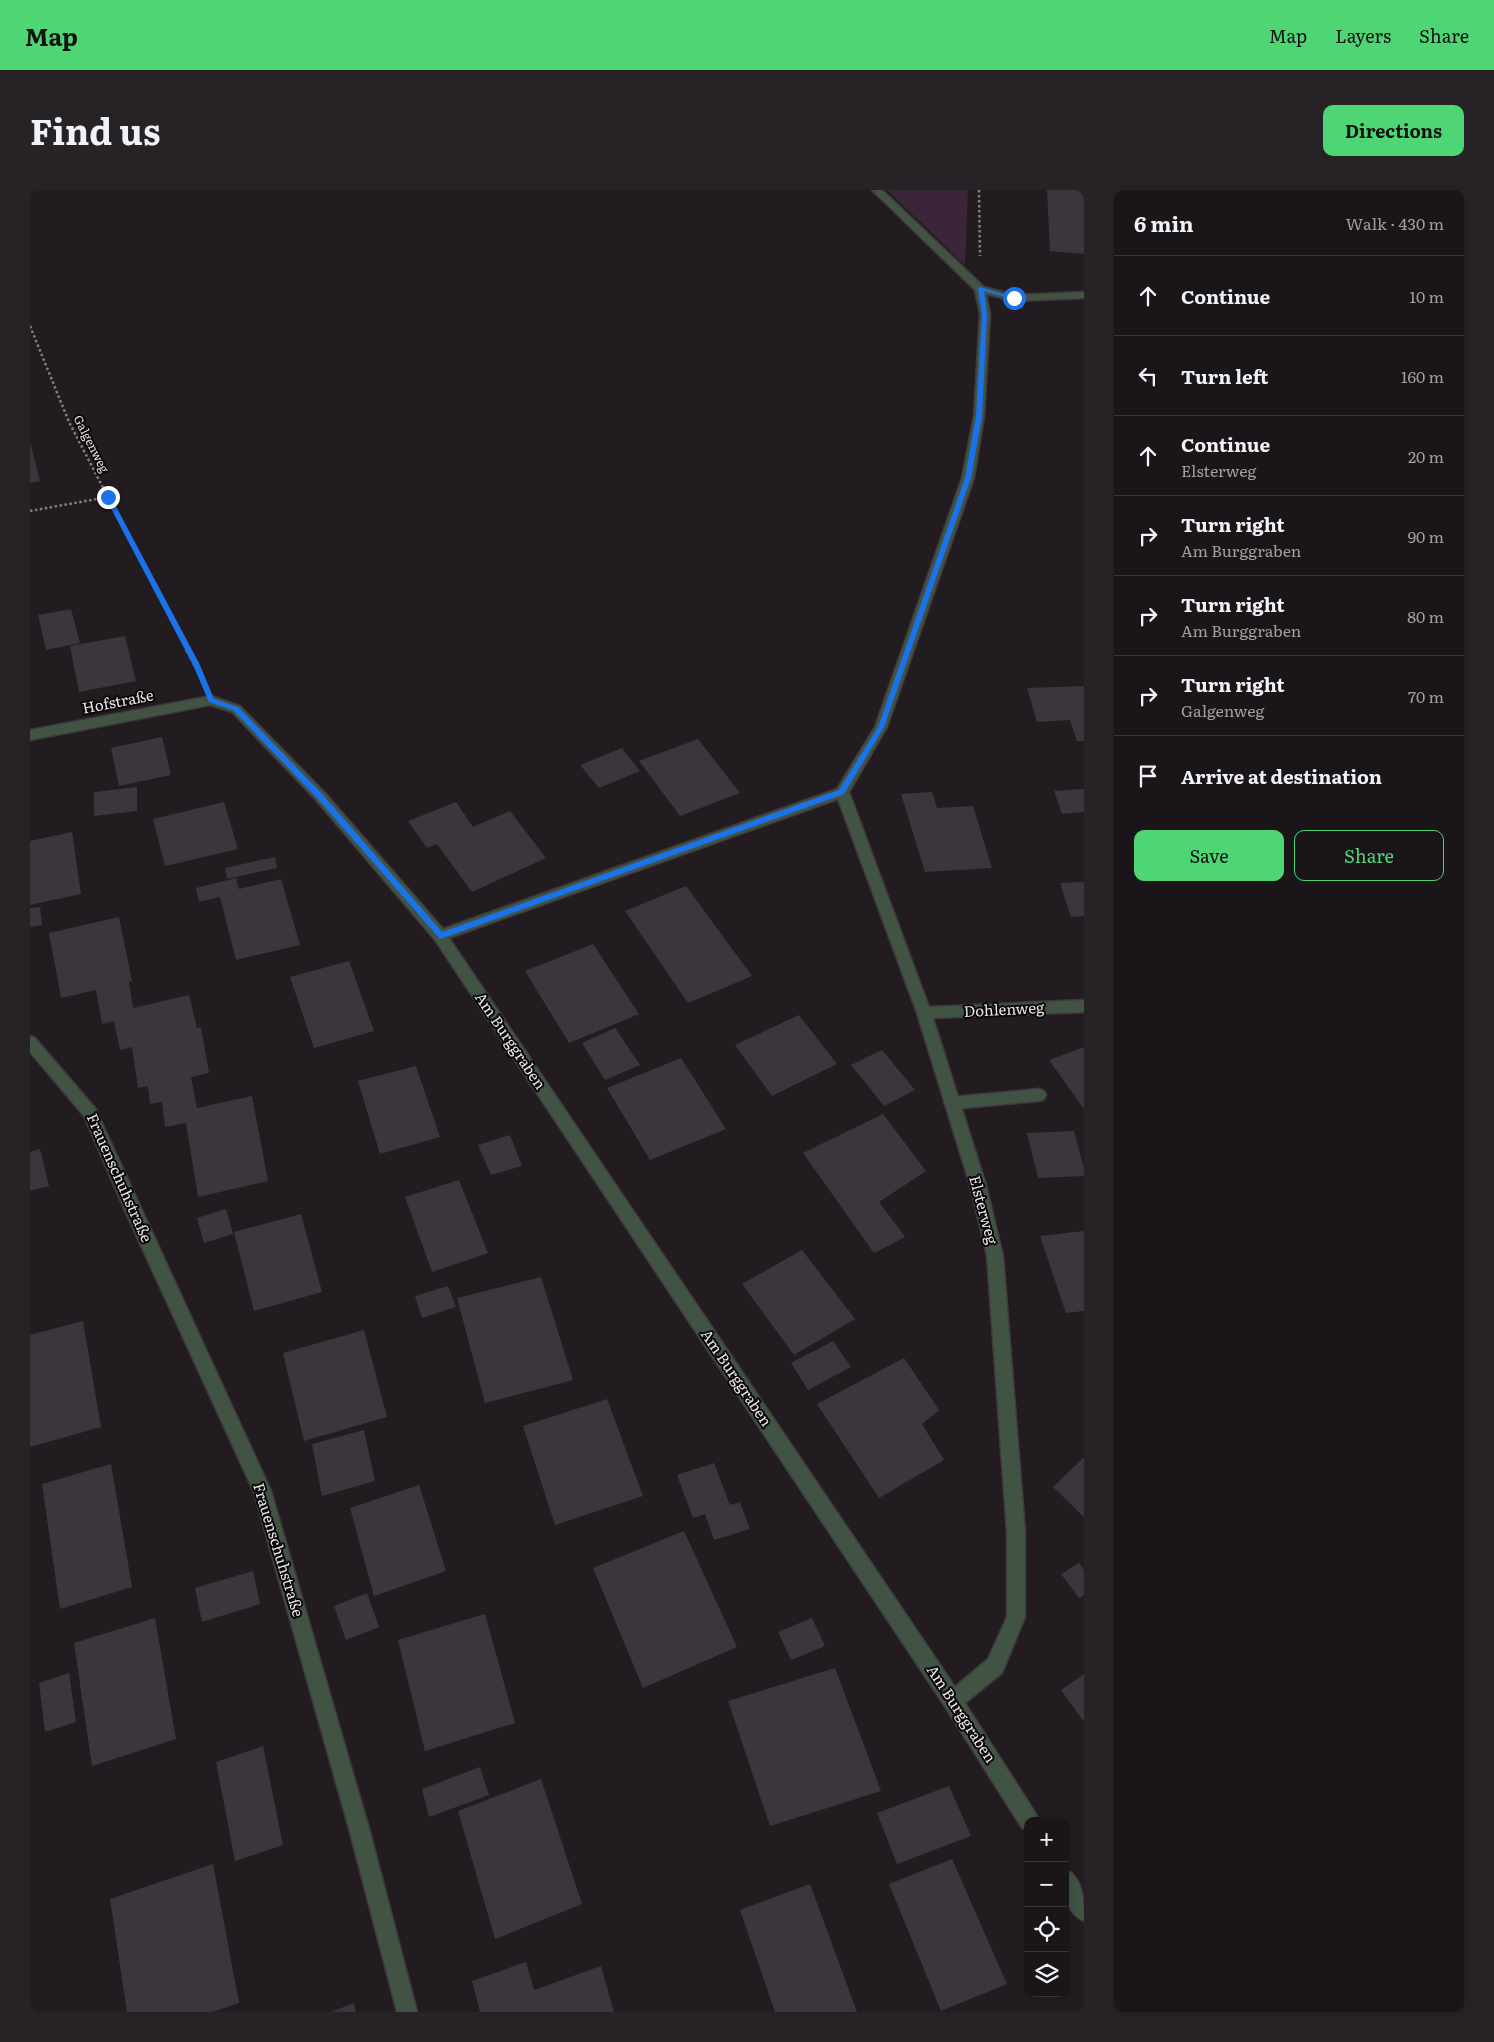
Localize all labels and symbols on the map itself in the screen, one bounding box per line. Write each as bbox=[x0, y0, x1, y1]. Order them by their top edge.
route start bbox=[1003, 287, 1026, 310]
street label: Galgenweg bbox=[70, 412, 114, 476]
route end bbox=[97, 486, 120, 509]
street label: Hofstraße bbox=[80, 682, 156, 719]
street label: Am Burggraben bbox=[470, 987, 552, 1093]
street label: Dohlenweg bbox=[963, 995, 1045, 1022]
street label: Frauenschuhstraße bbox=[82, 1109, 159, 1246]
street label: Elsterweg bbox=[964, 1172, 1005, 1247]
street label: Am Burggraben bbox=[696, 1324, 778, 1430]
street label: Frauenschuhstraße bbox=[248, 1480, 311, 1620]
street label: Am Burggraben bbox=[922, 1660, 1003, 1767]

